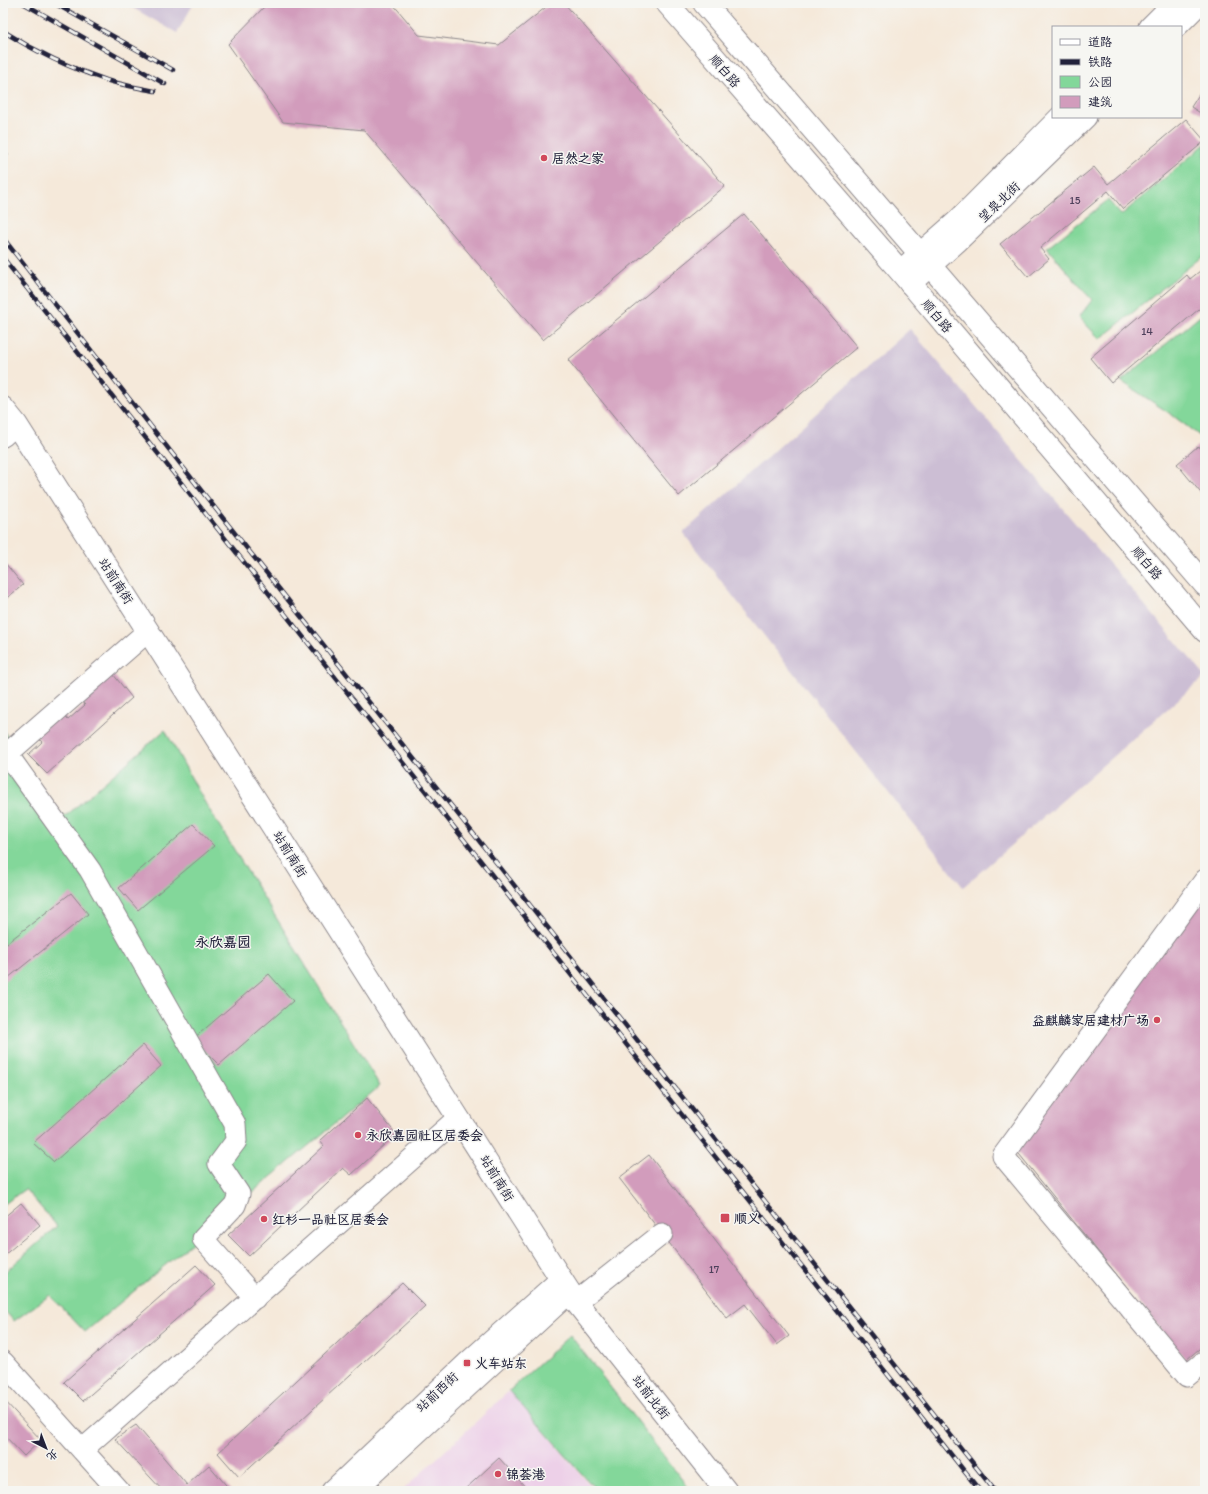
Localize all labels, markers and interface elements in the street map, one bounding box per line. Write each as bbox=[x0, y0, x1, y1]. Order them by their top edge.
legend bbox=[1052, 26, 1182, 118]
text: 道路 bbox=[1088, 35, 1112, 49]
street label: 顺白路 bbox=[707, 51, 743, 91]
text: 铁路 bbox=[1088, 55, 1112, 69]
text: 公园 bbox=[1088, 75, 1112, 89]
text: 建筑 bbox=[1088, 95, 1112, 109]
place label: 居然之家 bbox=[552, 151, 604, 166]
marker: 居然之家 bbox=[539, 153, 549, 163]
street label: 望泉北街 bbox=[975, 179, 1023, 225]
house number: 15 bbox=[1070, 194, 1081, 207]
street label: 顺白路 bbox=[919, 296, 955, 336]
house number: 14 bbox=[1141, 325, 1153, 338]
street label: 顺白路 bbox=[1129, 543, 1165, 583]
street label: 站前南街 bbox=[96, 555, 136, 607]
street label: 站前南街 bbox=[270, 828, 310, 880]
district label: 永欣嘉园 bbox=[195, 934, 251, 951]
place label: 益麒麟家居建材广场 bbox=[1032, 1013, 1149, 1028]
marker: 益麒麟家居建材广场 bbox=[1152, 1015, 1162, 1025]
place label: 永欣嘉园社区居委会 bbox=[366, 1128, 483, 1143]
marker: 永欣嘉园社区居委会 bbox=[353, 1130, 363, 1140]
street label: 站前南街 bbox=[477, 1152, 517, 1204]
place label: 顺义 bbox=[734, 1211, 760, 1226]
place label: 红杉一品社区居委会 bbox=[272, 1212, 389, 1227]
marker: 顺义 bbox=[719, 1212, 731, 1224]
marker: 红杉一品社区居委会 bbox=[259, 1214, 269, 1224]
house number: 17 bbox=[709, 1263, 720, 1276]
place label: 火车站东 bbox=[475, 1356, 527, 1371]
marker: 火车站东 bbox=[462, 1358, 472, 1368]
street label: 站前西街 bbox=[413, 1369, 461, 1415]
street label: 站前北街 bbox=[629, 1372, 673, 1422]
north arrow bbox=[26, 1428, 66, 1468]
text: 北 bbox=[44, 1447, 61, 1464]
place label: 锦荟港 bbox=[506, 1467, 545, 1482]
marker: 锦荟港 bbox=[493, 1469, 503, 1479]

